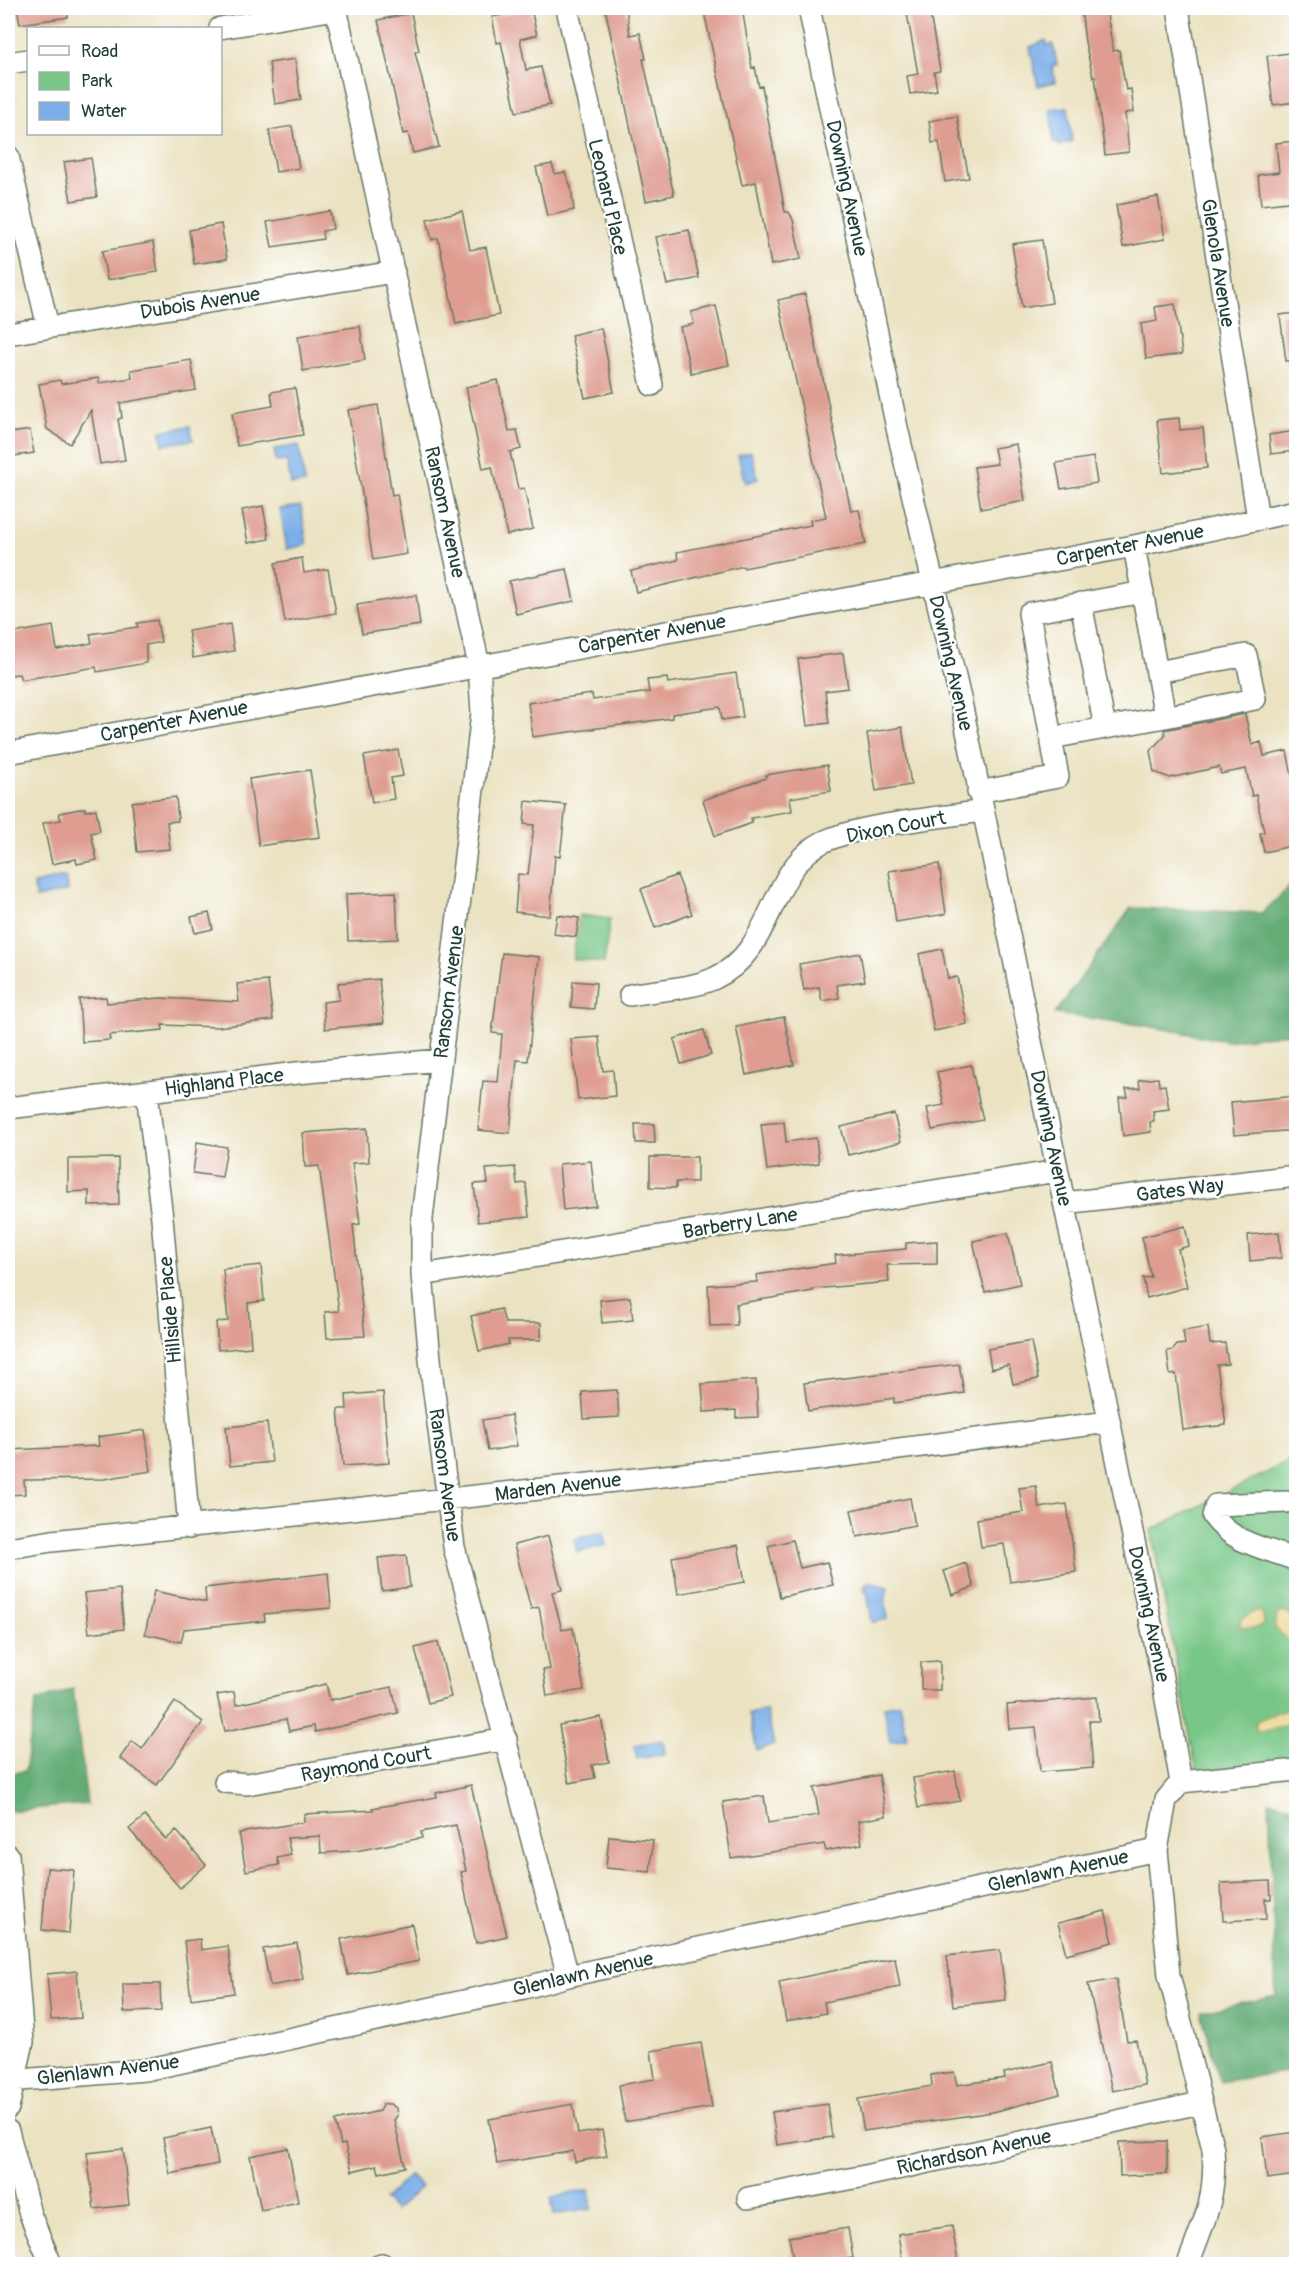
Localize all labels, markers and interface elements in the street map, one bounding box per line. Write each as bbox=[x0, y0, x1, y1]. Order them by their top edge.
legend bbox=[27, 27, 222, 135]
text: Road bbox=[81, 40, 118, 63]
text: Park bbox=[81, 70, 113, 93]
text: Water bbox=[81, 100, 127, 123]
street label: Downing Avenue bbox=[820, 118, 874, 258]
street label: Leonard Place bbox=[583, 137, 634, 258]
street label: Glenola Avenue bbox=[1196, 197, 1241, 329]
street label: Dubois Avenue bbox=[138, 281, 262, 325]
street label: Ransom Avenue bbox=[419, 444, 471, 580]
street label: Carpenter Avenue bbox=[1054, 518, 1206, 572]
street label: Downing Avenue bbox=[923, 593, 979, 733]
street label: Carpenter Avenue bbox=[576, 609, 728, 659]
street label: Carpenter Avenue bbox=[98, 694, 250, 748]
street label: Dixon Court bbox=[844, 805, 949, 849]
street label: Ransom Avenue bbox=[428, 924, 470, 1060]
street label: Highland Place bbox=[163, 1062, 285, 1102]
street label: Downing Avenue bbox=[1024, 1068, 1078, 1208]
street label: Gates Way bbox=[1135, 1172, 1226, 1208]
street label: Barberry Lane bbox=[681, 1202, 799, 1244]
street label: Hillside Place bbox=[153, 1255, 187, 1365]
street label: Ransom Avenue bbox=[423, 1407, 467, 1543]
street label: Marden Avenue bbox=[493, 1467, 623, 1507]
street label: Downing Avenue bbox=[1122, 1544, 1176, 1684]
street label: Raymond Court bbox=[299, 1740, 434, 1788]
street label: Glenlawn Avenue bbox=[985, 1844, 1131, 1898]
street label: Glenlawn Avenue bbox=[510, 1946, 656, 2002]
street label: Glenlawn Avenue bbox=[35, 2049, 181, 2091]
street label: Richardson Avenue bbox=[895, 2123, 1054, 2181]

